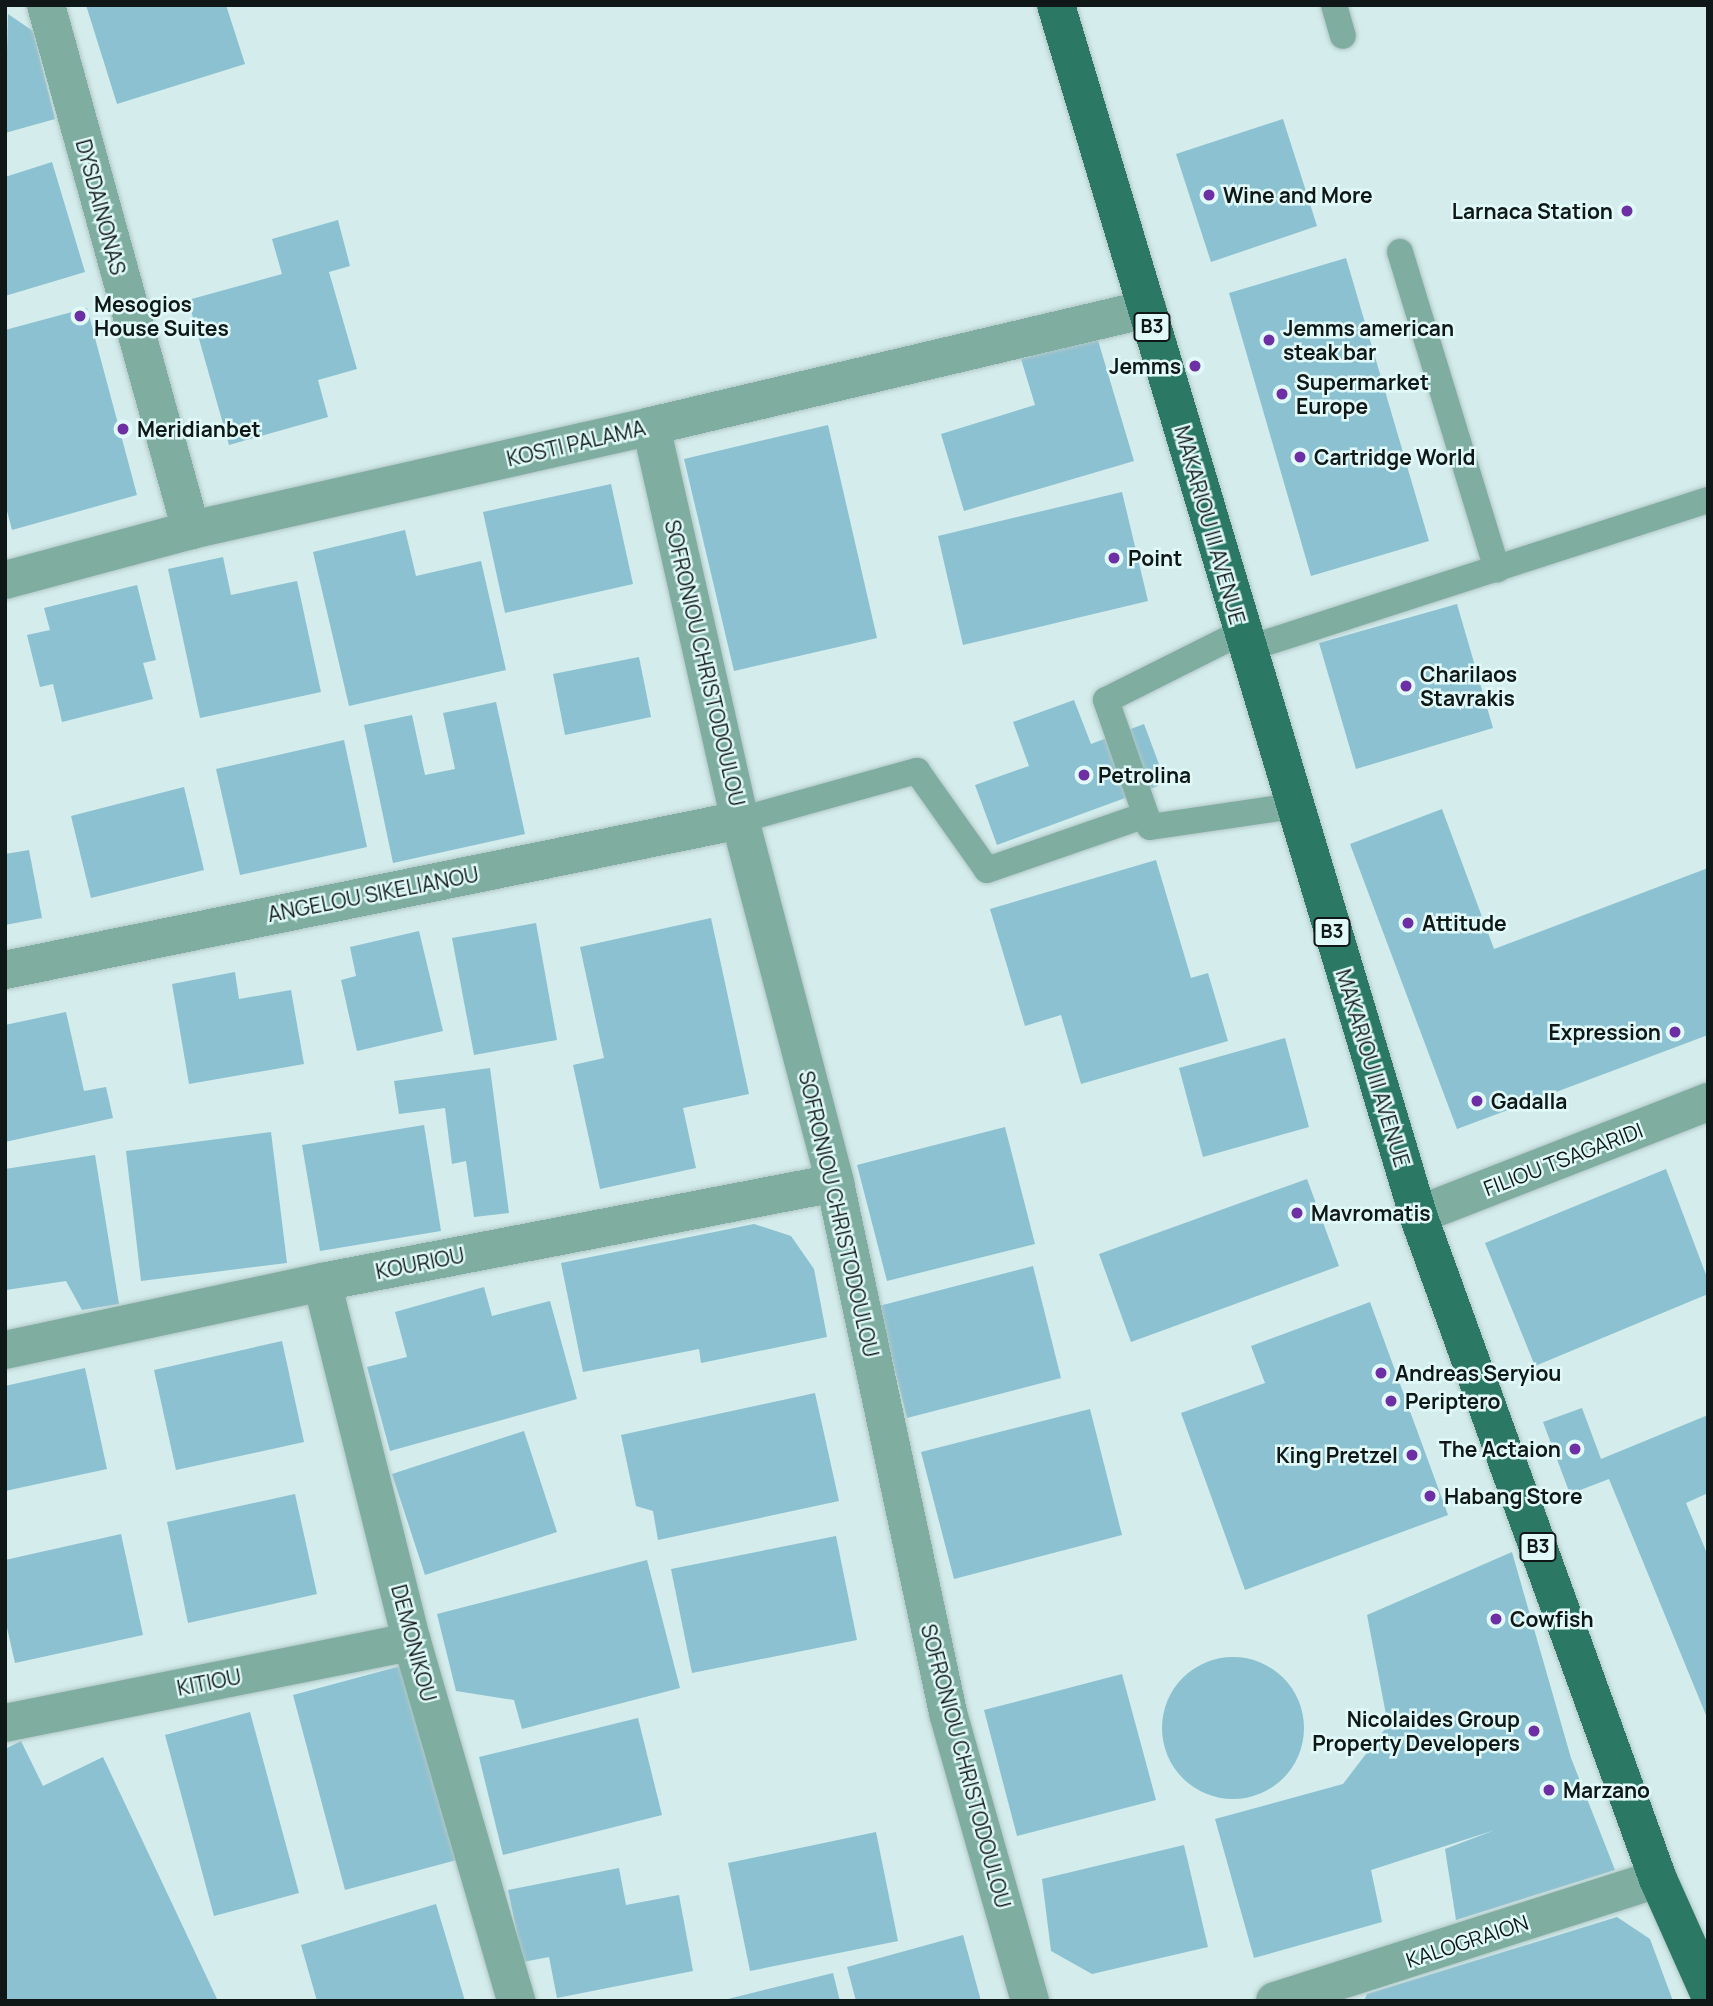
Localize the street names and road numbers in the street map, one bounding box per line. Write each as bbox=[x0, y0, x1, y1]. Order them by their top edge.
street label: DYSDAINONAS bbox=[71, 137, 131, 277]
road number: B3 bbox=[1133, 312, 1171, 342]
street label: KOSTI PALAMA bbox=[504, 415, 648, 471]
street label: MAKARIOU III AVENUE bbox=[1170, 423, 1250, 627]
street label: SOFRONIOU CHRISTODOULOU bbox=[660, 517, 750, 809]
street label: ANGELOU SIKELIANOU bbox=[265, 861, 481, 927]
road number: B3 bbox=[1313, 916, 1351, 948]
street label: MAKARIOU III AVENUE bbox=[1331, 966, 1415, 1170]
street label: SOFRONIOU CHRISTODOULOU bbox=[794, 1068, 884, 1360]
street label: FILIOU TSAGARIDI bbox=[1480, 1117, 1646, 1201]
street label: KOURIOU bbox=[374, 1242, 466, 1284]
road number: B3 bbox=[1519, 1532, 1557, 1562]
street label: DEMONIKOU bbox=[386, 1582, 442, 1704]
street label: SOFRONIOU CHRISTODOULOU bbox=[916, 1621, 1016, 1911]
street label: KITIOU bbox=[175, 1663, 243, 1701]
street label: KALOGRAION bbox=[1403, 1909, 1531, 1973]

